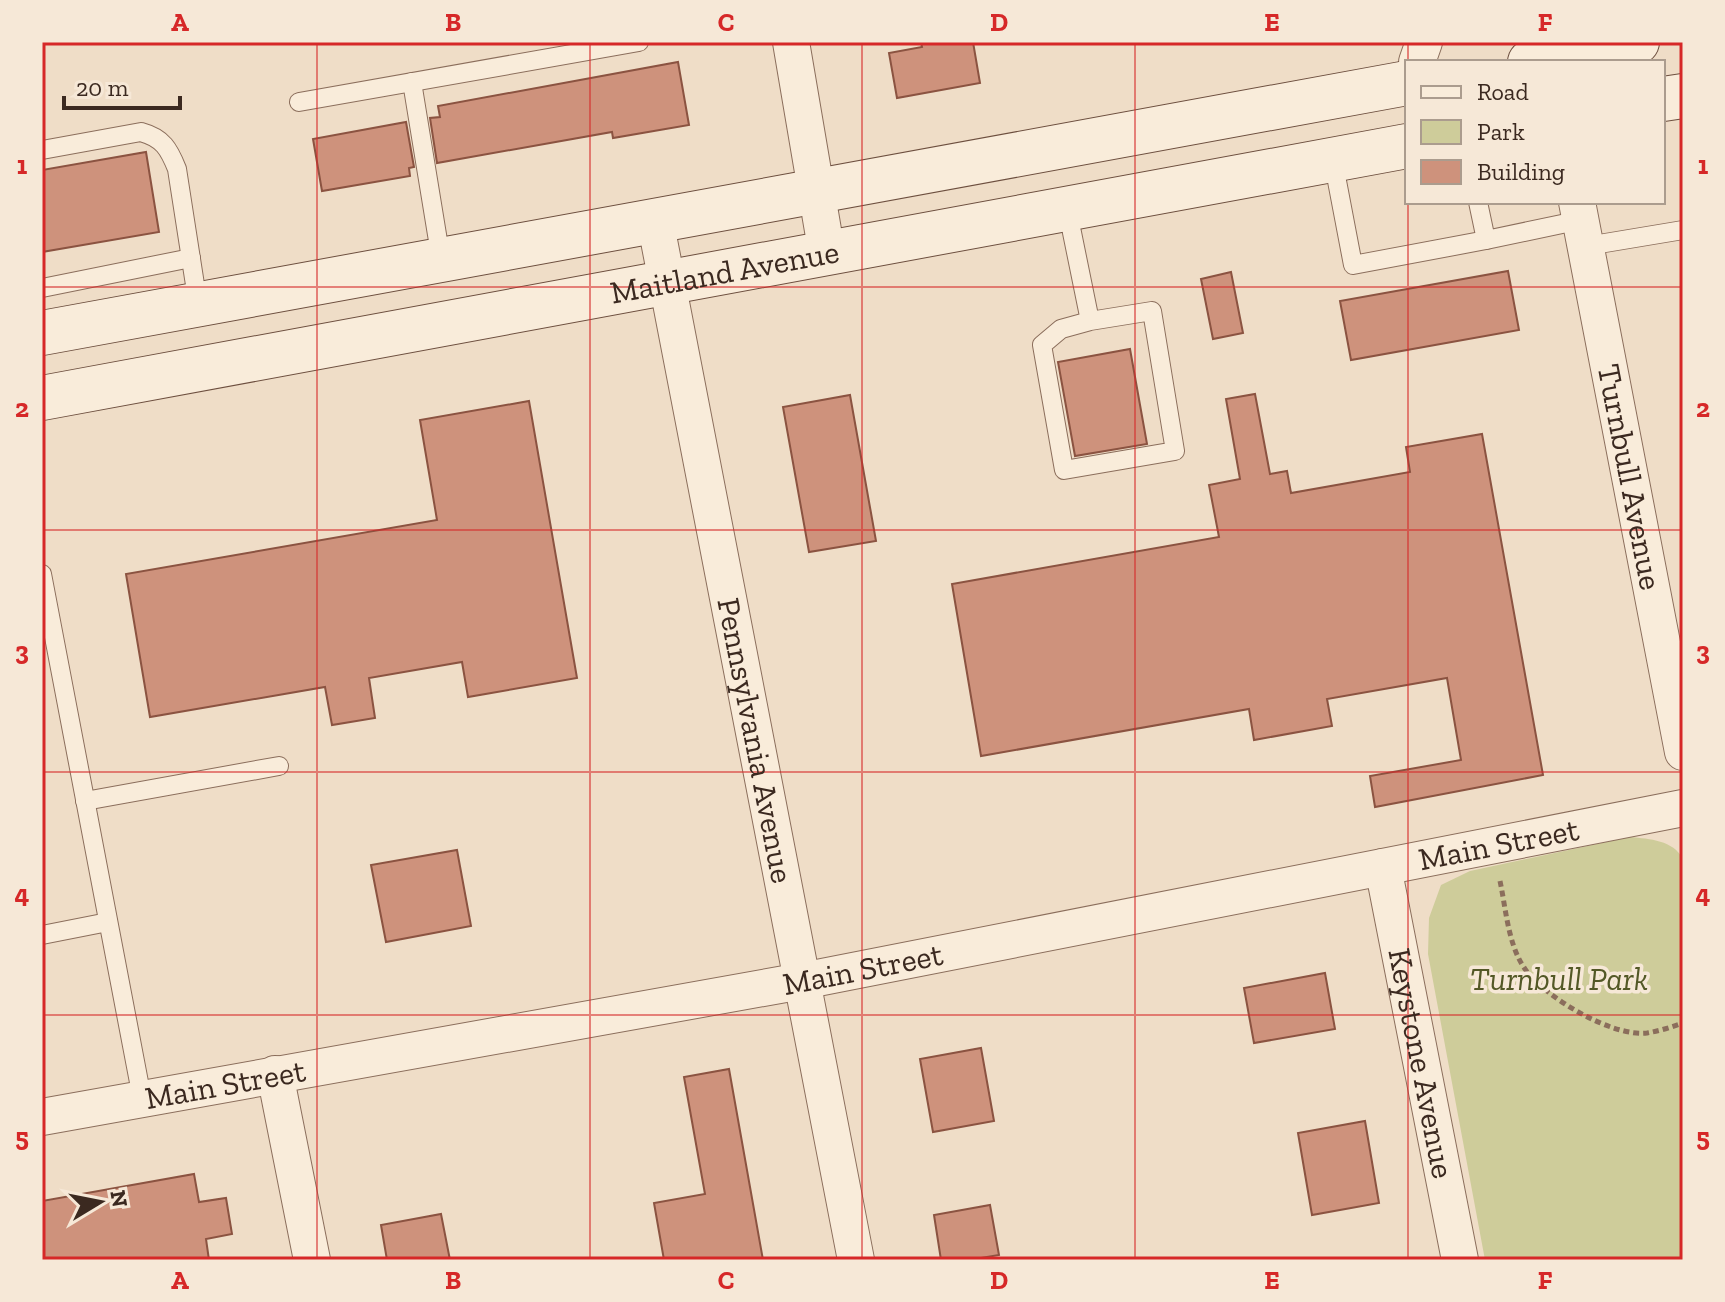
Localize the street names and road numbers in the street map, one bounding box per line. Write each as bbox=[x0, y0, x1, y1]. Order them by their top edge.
street label: Maitland Avenue bbox=[607, 232, 842, 312]
street label: Turnbull Avenue bbox=[1590, 361, 1670, 593]
street label: Pennsylvania Avenue bbox=[709, 595, 802, 886]
street label: Main Street bbox=[1415, 810, 1582, 878]
street label: Main Street bbox=[780, 935, 946, 1003]
street label: Keystone Avenue bbox=[1380, 945, 1463, 1182]
street label: Main Street bbox=[142, 1051, 308, 1117]

